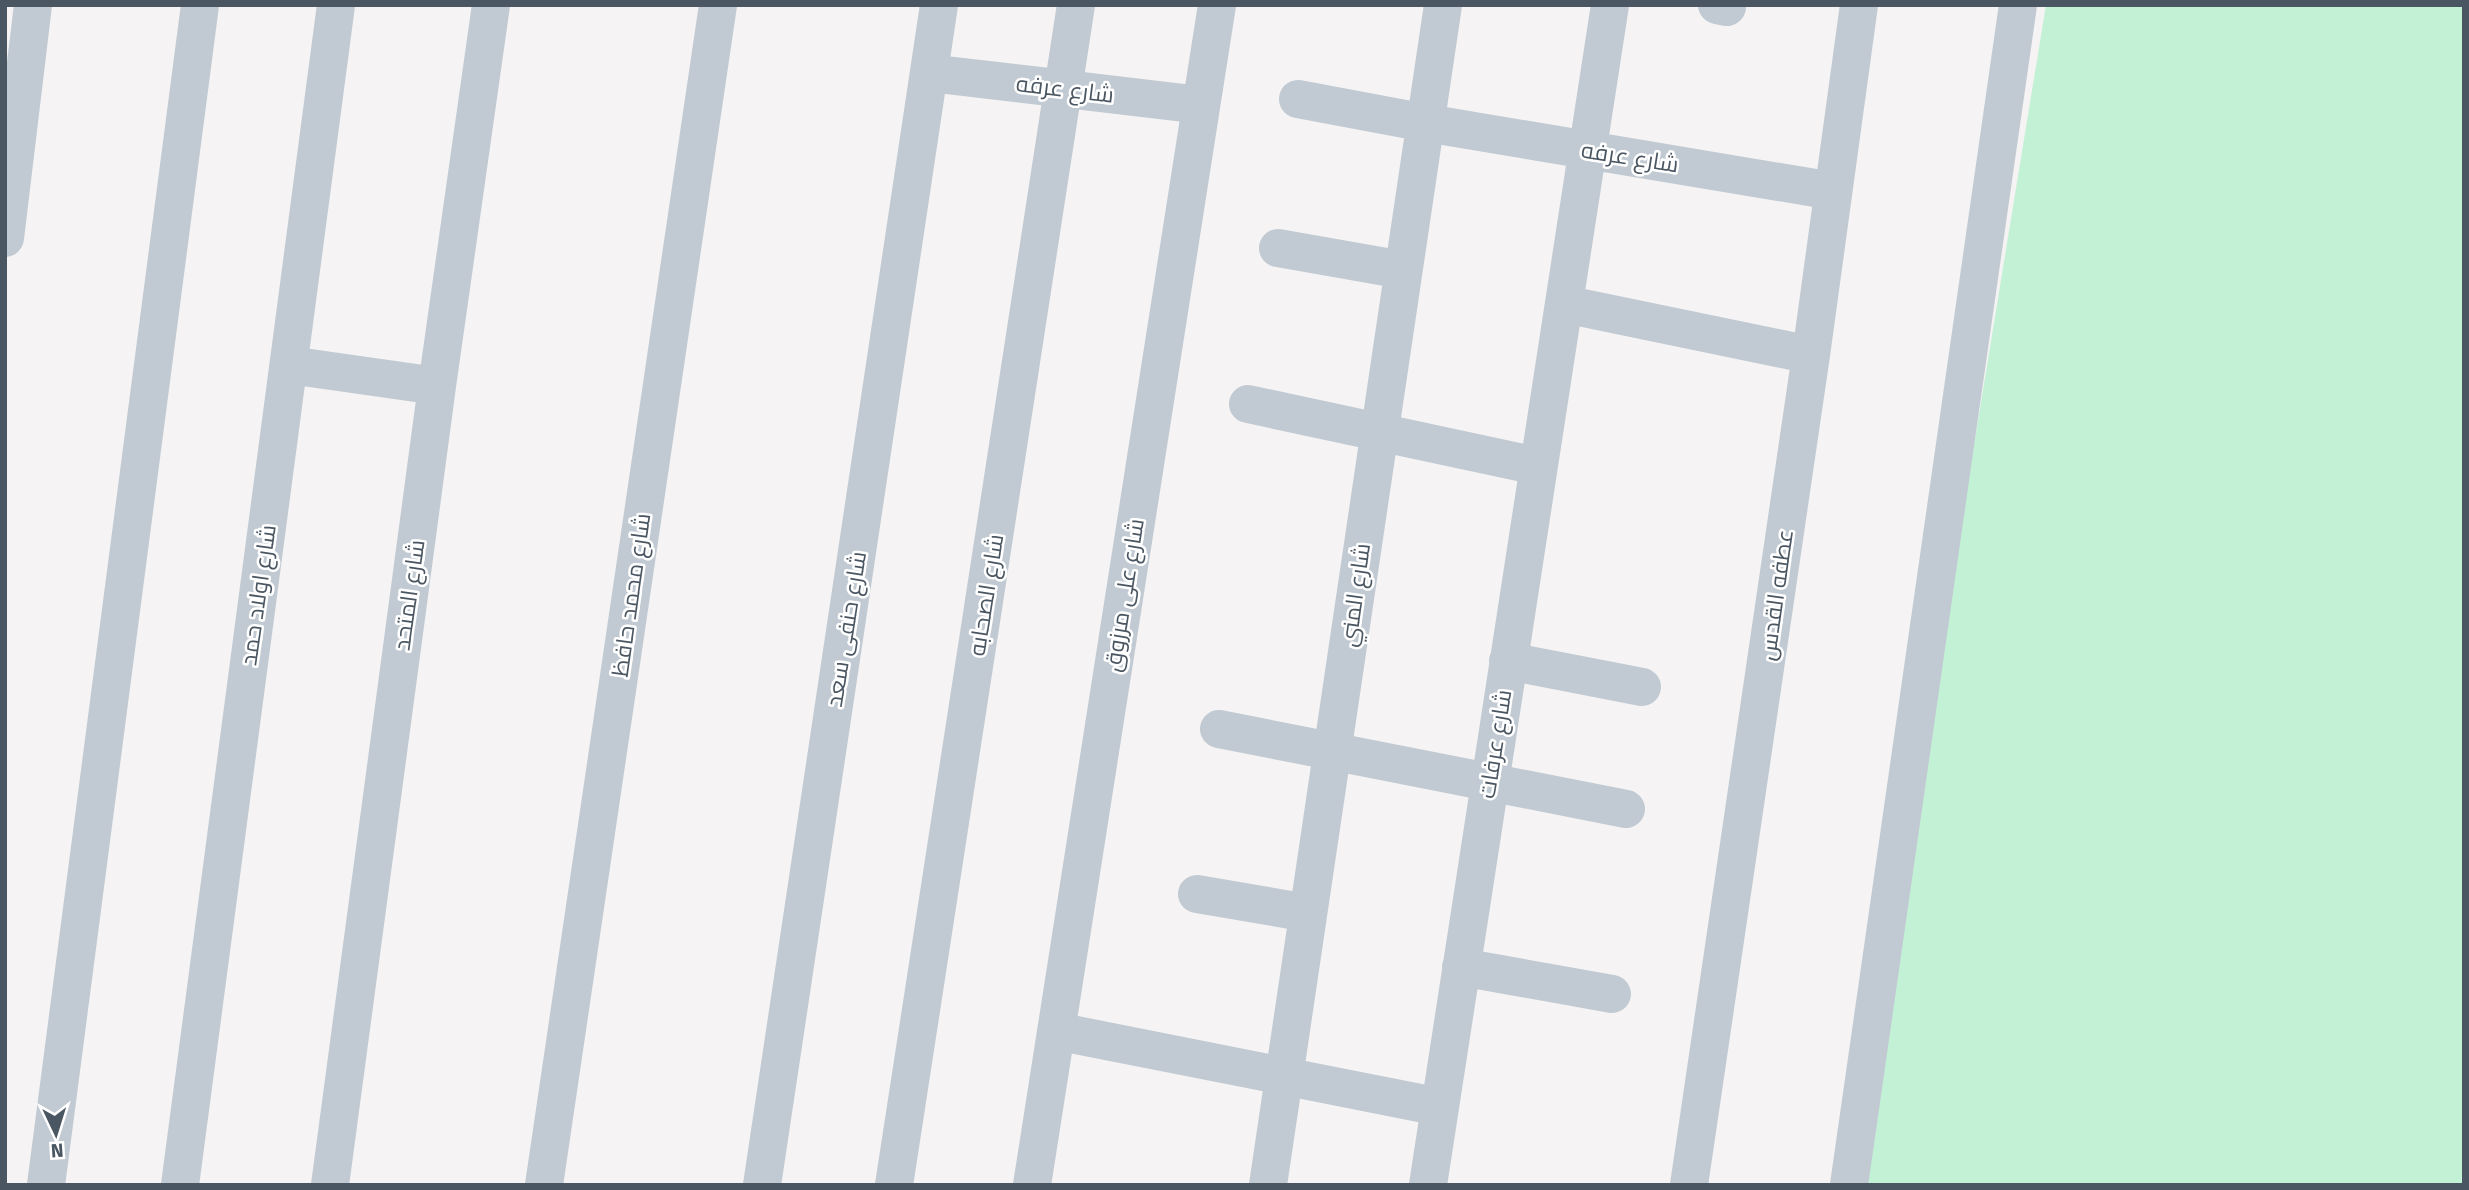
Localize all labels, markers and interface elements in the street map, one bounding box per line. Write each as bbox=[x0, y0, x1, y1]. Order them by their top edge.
street label: شارع عرفه bbox=[1014, 69, 1116, 111]
street label: شارع عرفه bbox=[1579, 135, 1681, 181]
street label: شارع محمد حافظ bbox=[606, 511, 658, 679]
street label: شارع على مرزوق bbox=[1098, 516, 1152, 674]
street label: شارع اولاد حمد bbox=[234, 523, 284, 668]
street label: عطفه القدس bbox=[1753, 528, 1799, 662]
street label: شارع الصحابه bbox=[963, 532, 1011, 658]
street label: شارع المتحد bbox=[387, 538, 433, 652]
street label: شارع المني bbox=[1334, 541, 1380, 649]
street label: شارع حنفى سعد bbox=[820, 549, 874, 709]
street label: شارع عرفات bbox=[1473, 687, 1519, 801]
north arrow bbox=[21, 1099, 91, 1169]
text: N bbox=[50, 1139, 64, 1162]

